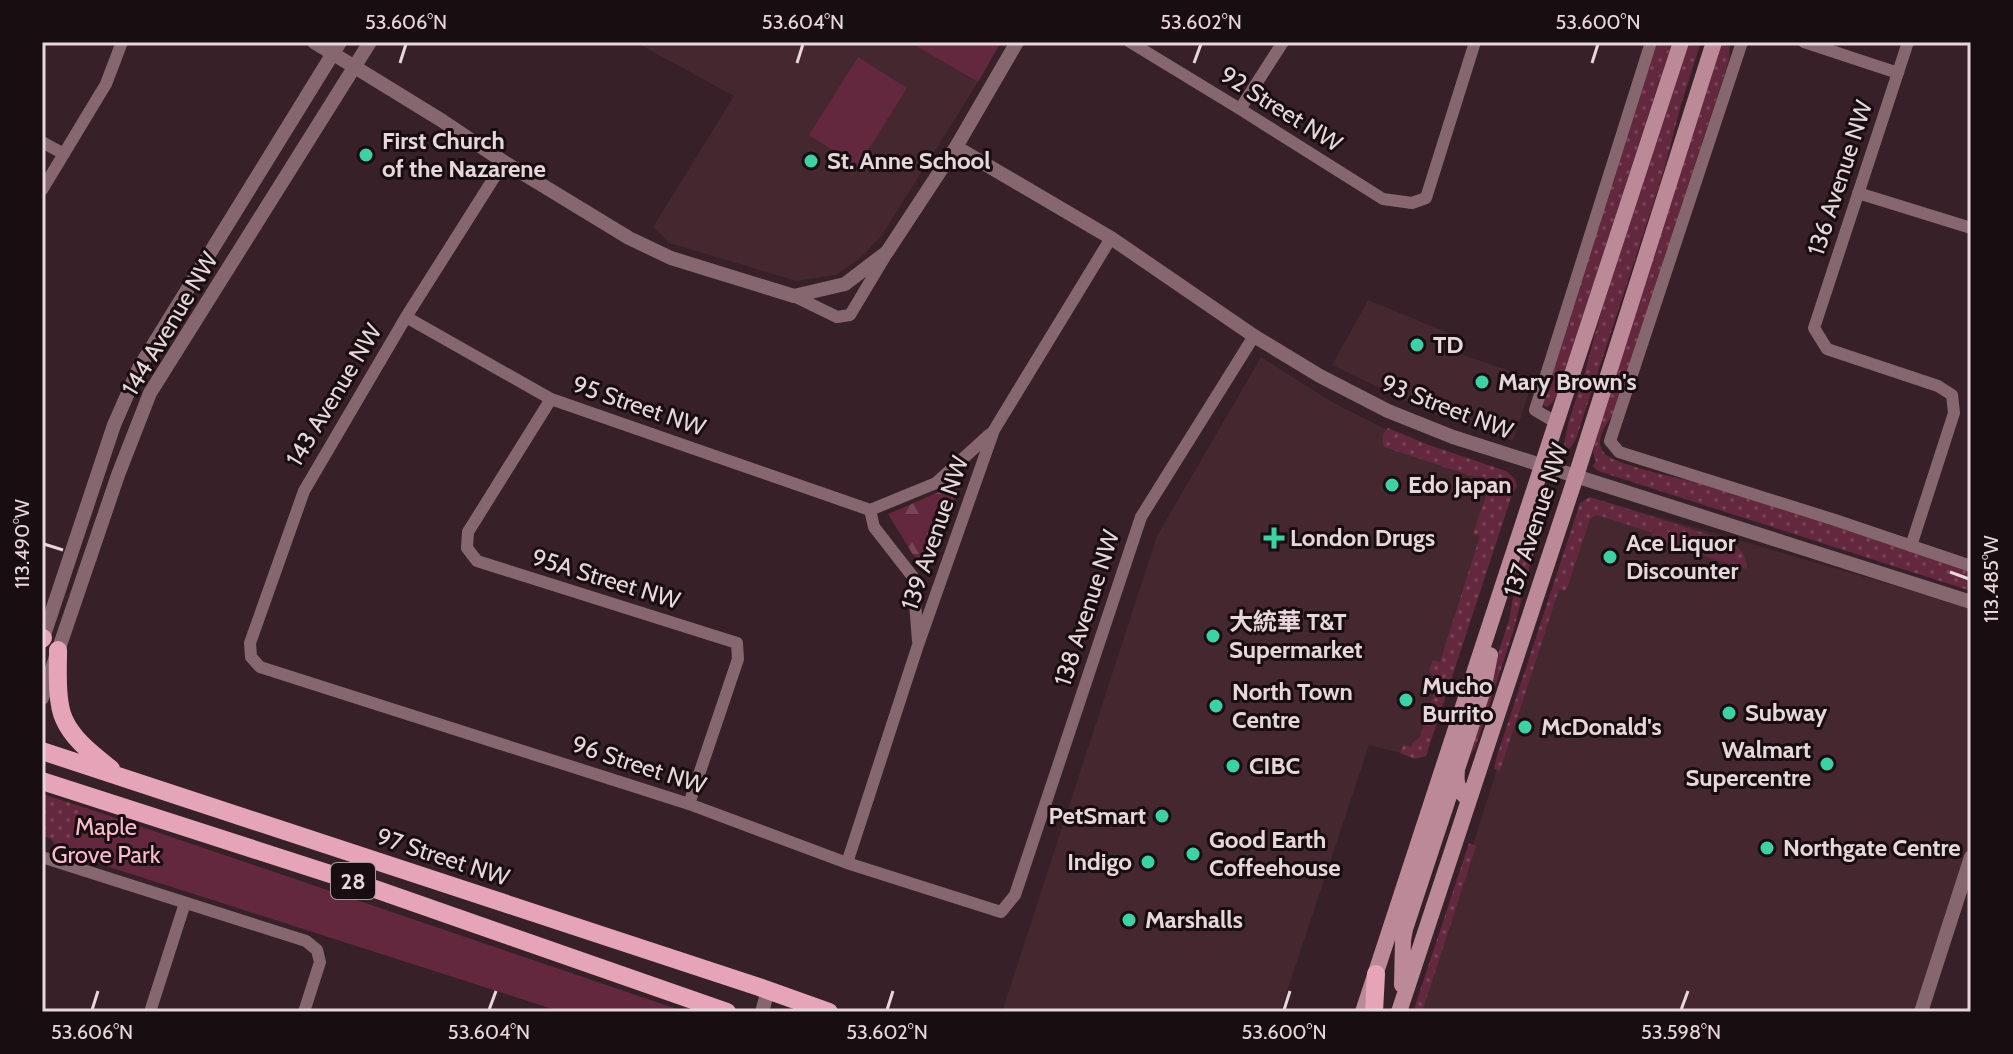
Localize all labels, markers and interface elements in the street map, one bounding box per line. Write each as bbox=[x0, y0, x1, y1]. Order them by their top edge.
text: 53.606°N bbox=[365, 10, 447, 34]
text: 53.604°N bbox=[762, 10, 844, 34]
text: 53.602°N bbox=[1160, 10, 1242, 34]
text: 53.600°N bbox=[1556, 10, 1640, 34]
street label: 92 Street NW bbox=[1215, 60, 1348, 158]
street label: 136 Avenue NW bbox=[1801, 97, 1878, 259]
place label: First Church of the Nazarene bbox=[382, 126, 546, 183]
marker: First Church of the Nazarene bbox=[357, 146, 375, 164]
place label: St. Anne School bbox=[827, 146, 991, 175]
marker: St. Anne School bbox=[802, 152, 820, 170]
street label: 144 Avenue NW bbox=[115, 247, 224, 401]
street label: 143 Avenue NW bbox=[280, 318, 388, 471]
place label: TD bbox=[1433, 330, 1464, 359]
marker: TD bbox=[1408, 336, 1426, 354]
place label: Mary Brown's bbox=[1498, 367, 1637, 396]
street label: 93 Street NW bbox=[1377, 368, 1517, 445]
street label: 95 Street NW bbox=[569, 369, 710, 442]
marker: Mary Brown's bbox=[1473, 373, 1491, 391]
street label: 137 Avenue NW bbox=[1497, 439, 1574, 600]
street label: 139 Avenue NW bbox=[895, 452, 975, 614]
place label: Edo Japan bbox=[1408, 470, 1512, 499]
marker: Edo Japan bbox=[1383, 476, 1401, 494]
text: 113.490°W bbox=[10, 499, 34, 589]
place label: London Drugs bbox=[1290, 523, 1435, 552]
street label: 138 Avenue NW bbox=[1048, 526, 1125, 689]
place label: Ace Liquor Discounter bbox=[1626, 528, 1738, 585]
marker: London Drugs bbox=[1265, 529, 1283, 547]
text: 113.485°W bbox=[1979, 535, 2003, 623]
street label: 95A Street NW bbox=[529, 542, 684, 615]
marker: Ace Liquor Discounter bbox=[1601, 548, 1619, 566]
place label: 大統華 T&T Supermarket bbox=[1229, 607, 1363, 664]
marker: 大統華 T&T Supermarket bbox=[1204, 627, 1222, 645]
place label: Mucho Burrito bbox=[1422, 671, 1494, 728]
place label: North Town Centre bbox=[1232, 677, 1353, 734]
marker: Mucho Burrito bbox=[1397, 691, 1415, 709]
marker: North Town Centre bbox=[1207, 697, 1225, 715]
place label: Subway bbox=[1745, 698, 1827, 727]
marker: Subway bbox=[1720, 704, 1738, 722]
place label: McDonald's bbox=[1541, 712, 1662, 741]
marker: McDonald's bbox=[1516, 718, 1534, 736]
street label: 96 Street NW bbox=[568, 729, 710, 800]
place label: Walmart Supercentre bbox=[1686, 735, 1811, 792]
place label: CIBC bbox=[1249, 751, 1300, 780]
marker: Walmart Supercentre bbox=[1818, 755, 1836, 773]
marker: CIBC bbox=[1224, 757, 1242, 775]
place label: PetSmart bbox=[1049, 801, 1146, 830]
marker: PetSmart bbox=[1153, 807, 1171, 825]
park label: Maple Grove Park bbox=[52, 812, 161, 869]
street label: 97 Street NW bbox=[373, 821, 513, 892]
place label: Good Earth Coffeehouse bbox=[1209, 825, 1341, 882]
place label: Northgate Centre bbox=[1783, 833, 1961, 862]
marker: Northgate Centre bbox=[1758, 839, 1776, 857]
marker: Good Earth Coffeehouse bbox=[1184, 845, 1202, 863]
place label: Indigo bbox=[1067, 847, 1132, 876]
marker: Indigo bbox=[1139, 853, 1157, 871]
road number: 28 bbox=[331, 863, 375, 899]
place label: Marshalls bbox=[1145, 905, 1243, 934]
marker: Marshalls bbox=[1120, 911, 1138, 929]
text: 53.606°N bbox=[51, 1020, 133, 1044]
text: 53.604°N bbox=[448, 1020, 530, 1044]
text: 53.602°N bbox=[846, 1020, 928, 1044]
text: 53.600°N bbox=[1242, 1020, 1326, 1044]
text: 53.598°N bbox=[1641, 1020, 1721, 1044]

